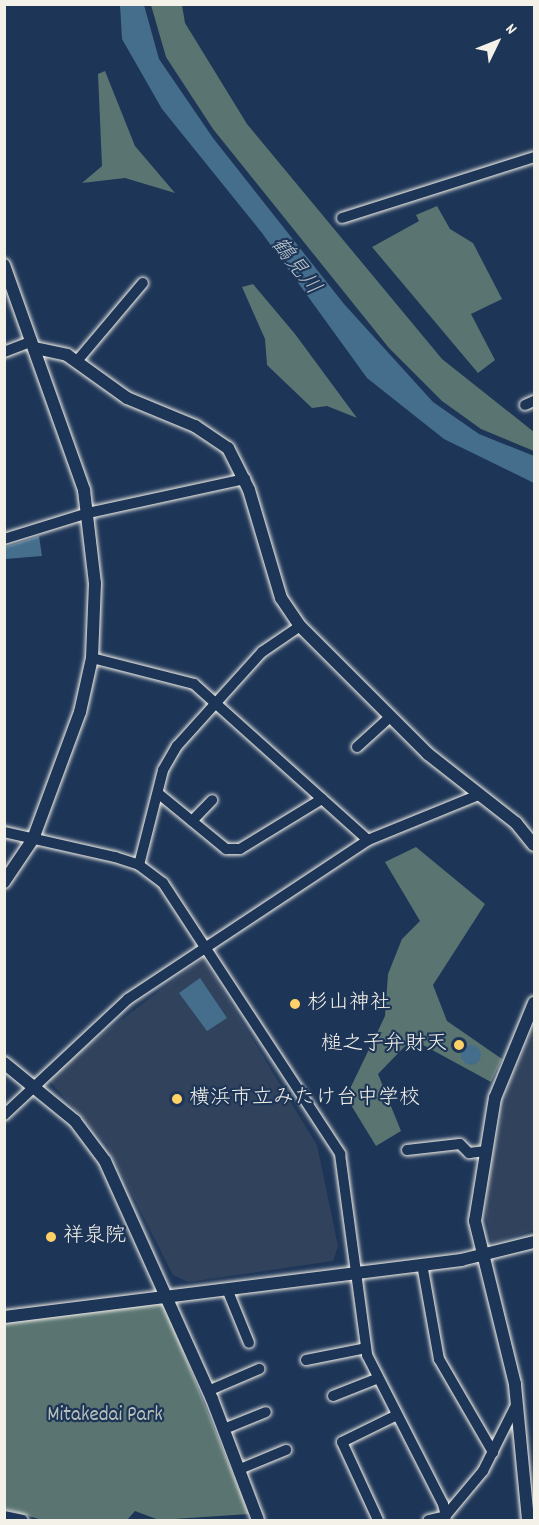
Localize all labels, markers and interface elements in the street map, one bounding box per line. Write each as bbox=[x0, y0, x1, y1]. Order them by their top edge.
north arrow bbox=[467, 12, 527, 72]
text: N bbox=[499, 19, 522, 40]
water label: 鶴見川 bbox=[264, 233, 326, 301]
place label: 杉山神社 bbox=[307, 991, 391, 1017]
marker: 杉山神社 bbox=[288, 997, 302, 1011]
place label: 槌之子弁財天 bbox=[321, 1032, 447, 1058]
marker: 槌之子弁財天 bbox=[452, 1038, 466, 1052]
place label: 横浜市立みたけ台中学校 bbox=[189, 1086, 420, 1112]
marker: 横浜市立みたけ台中学校 bbox=[170, 1092, 184, 1106]
place label: 祥泉院 bbox=[63, 1224, 126, 1250]
marker: 祥泉院 bbox=[44, 1230, 58, 1244]
park label: Mitakedai Park bbox=[47, 1403, 163, 1429]

